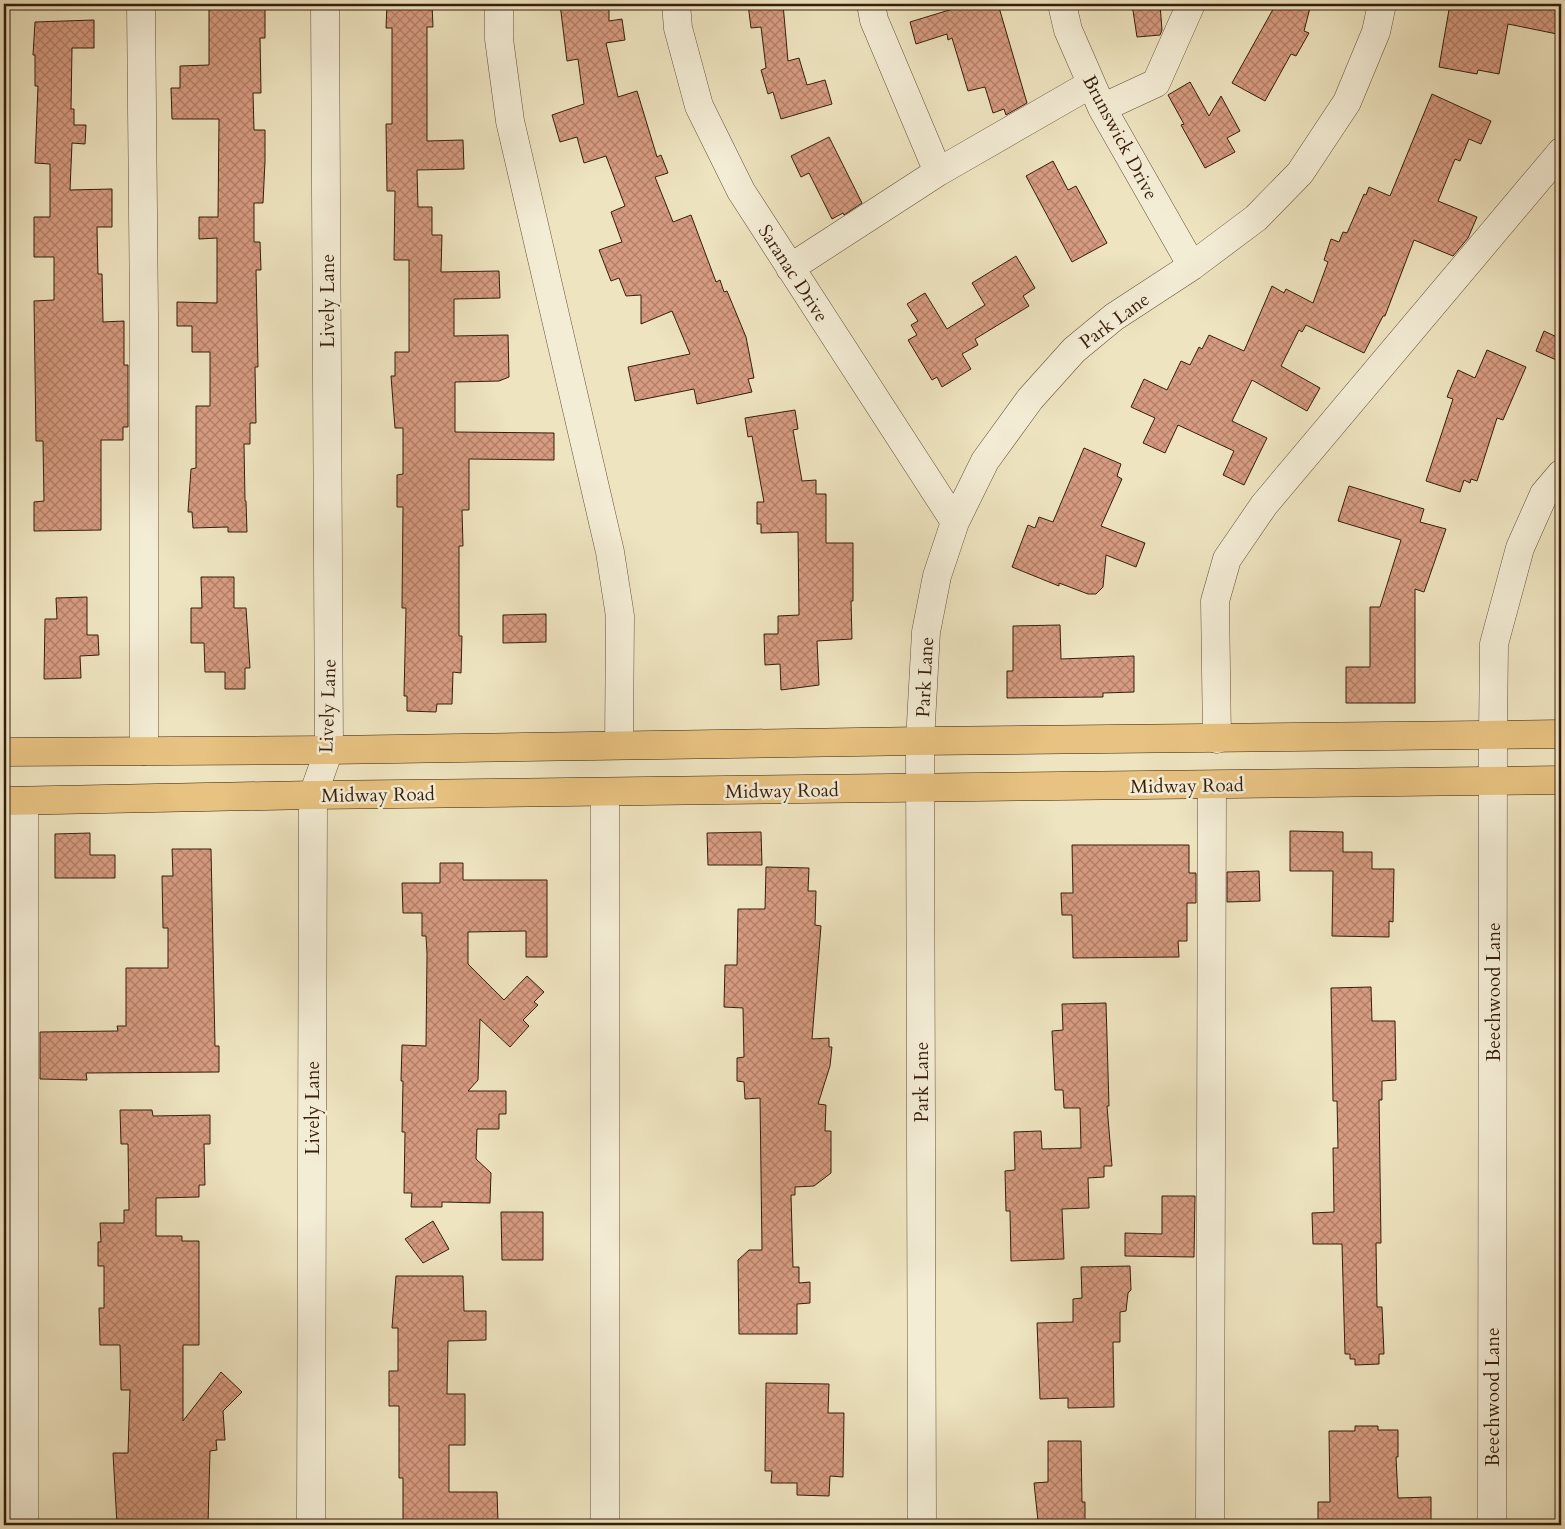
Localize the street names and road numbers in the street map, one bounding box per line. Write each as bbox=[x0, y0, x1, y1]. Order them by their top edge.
street label: Brunswick Drive bbox=[1076, 70, 1164, 204]
street label: Saranac Drive bbox=[752, 220, 834, 327]
street label: Lively Lane bbox=[315, 254, 341, 348]
street label: Park Lane bbox=[1074, 287, 1155, 355]
street label: Park Lane bbox=[910, 636, 940, 718]
street label: Lively Lane bbox=[313, 659, 343, 754]
street label: Midway Road bbox=[1130, 772, 1244, 800]
street label: Midway Road bbox=[725, 777, 839, 805]
street label: Midway Road bbox=[321, 781, 435, 809]
street label: Beechwood Lane bbox=[1481, 922, 1507, 1062]
street label: Park Lane bbox=[909, 1042, 935, 1122]
street label: Lively Lane bbox=[300, 1061, 326, 1155]
street label: Beechwood Lane bbox=[1480, 1327, 1506, 1467]

